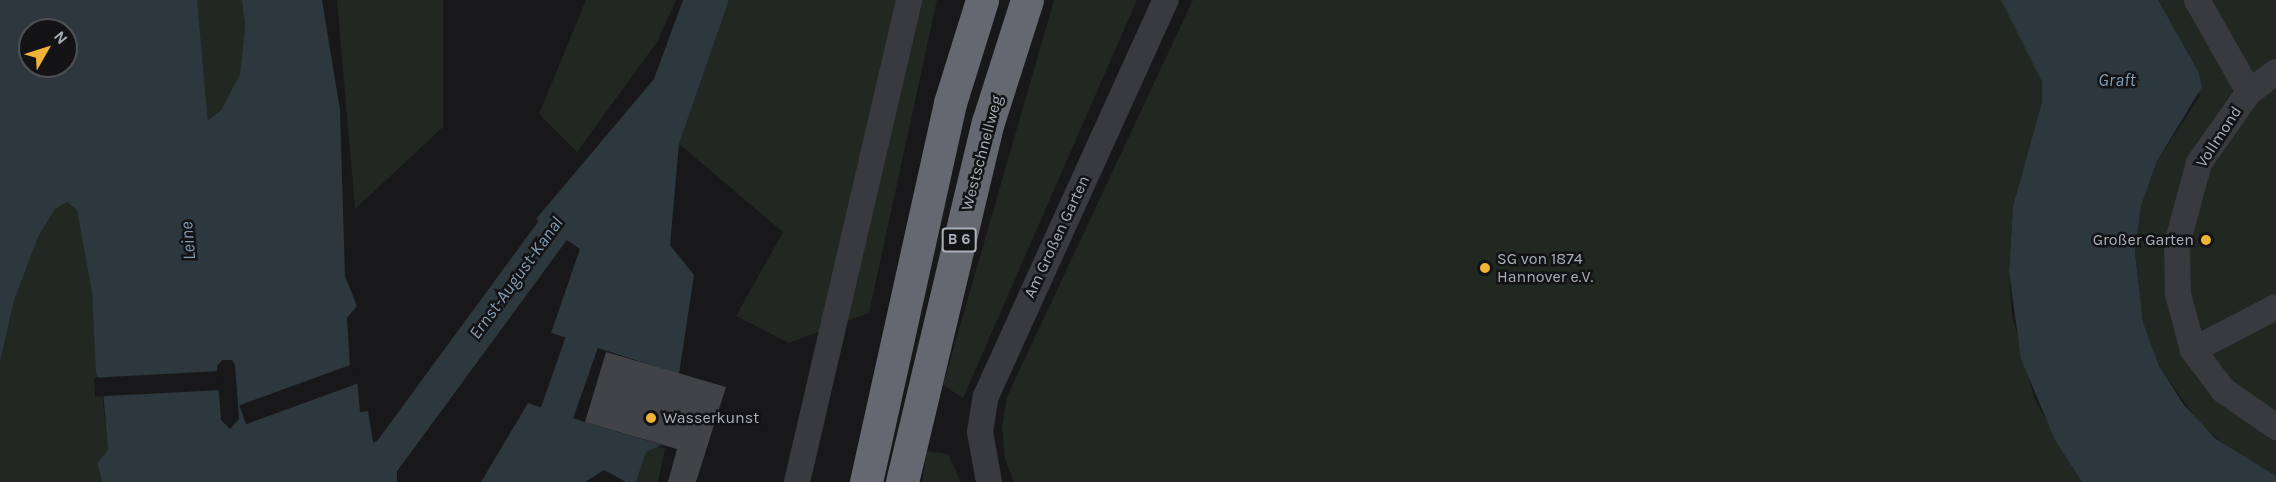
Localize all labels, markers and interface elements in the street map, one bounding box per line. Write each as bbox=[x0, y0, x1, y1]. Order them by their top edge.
north arrow bbox=[18, 18, 78, 78]
text: N bbox=[50, 27, 72, 48]
water label: Graft bbox=[2098, 69, 2136, 91]
street label: Westschnellweg bbox=[957, 93, 1007, 213]
street label: Vollmond bbox=[2192, 103, 2246, 171]
street label: Am Großen Garten bbox=[1020, 173, 1094, 301]
water label: Ernst-August-Kanal bbox=[464, 213, 568, 343]
water label: Leine bbox=[176, 221, 200, 261]
road number: B 6 bbox=[941, 228, 977, 252]
place label: Großer Garten bbox=[2093, 230, 2194, 250]
marker: Großer Garten bbox=[2199, 233, 2213, 247]
place label: SG von 1874 Hannover e.V. bbox=[1497, 249, 1593, 287]
marker: SG von 1874 Hannover e.V. bbox=[1478, 261, 1492, 275]
place label: Wasserkunst bbox=[663, 408, 759, 428]
marker: Wasserkunst bbox=[644, 411, 658, 425]

